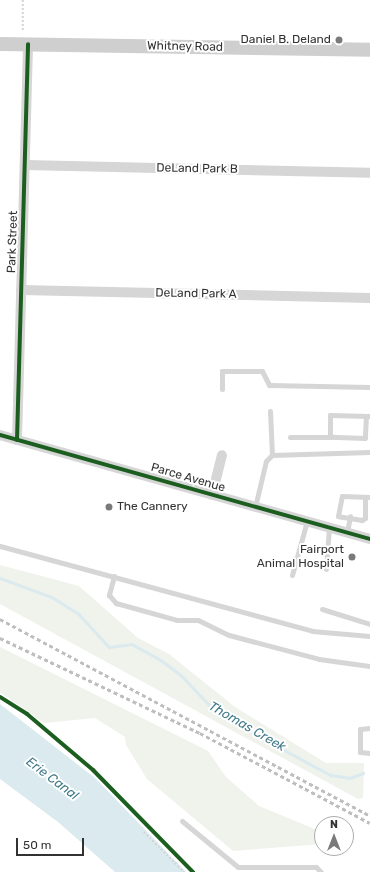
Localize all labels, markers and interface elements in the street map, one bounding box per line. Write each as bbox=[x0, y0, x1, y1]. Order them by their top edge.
place label: Daniel B. Deland bbox=[241, 33, 331, 47]
marker: Daniel B. Deland bbox=[334, 35, 344, 45]
street label: Whitney Road bbox=[147, 39, 223, 55]
street label: DeLand Park B bbox=[156, 161, 238, 177]
street label: Park Street bbox=[5, 210, 21, 274]
street label: DeLand Park A bbox=[155, 286, 237, 302]
street label: Parce Avenue bbox=[149, 460, 227, 496]
place label: The Cannery bbox=[117, 500, 188, 514]
marker: The Cannery bbox=[104, 502, 114, 512]
place label: Fairport Animal Hospital bbox=[257, 543, 344, 571]
marker: Fairport Animal Hospital bbox=[347, 552, 357, 562]
water label: Thomas Creek bbox=[206, 699, 288, 755]
water label: Erie Canal bbox=[23, 754, 81, 804]
north arrow bbox=[314, 816, 354, 856]
text: N bbox=[330, 818, 338, 831]
scale bar bbox=[18, 830, 86, 856]
text: 50 m bbox=[23, 838, 51, 852]

